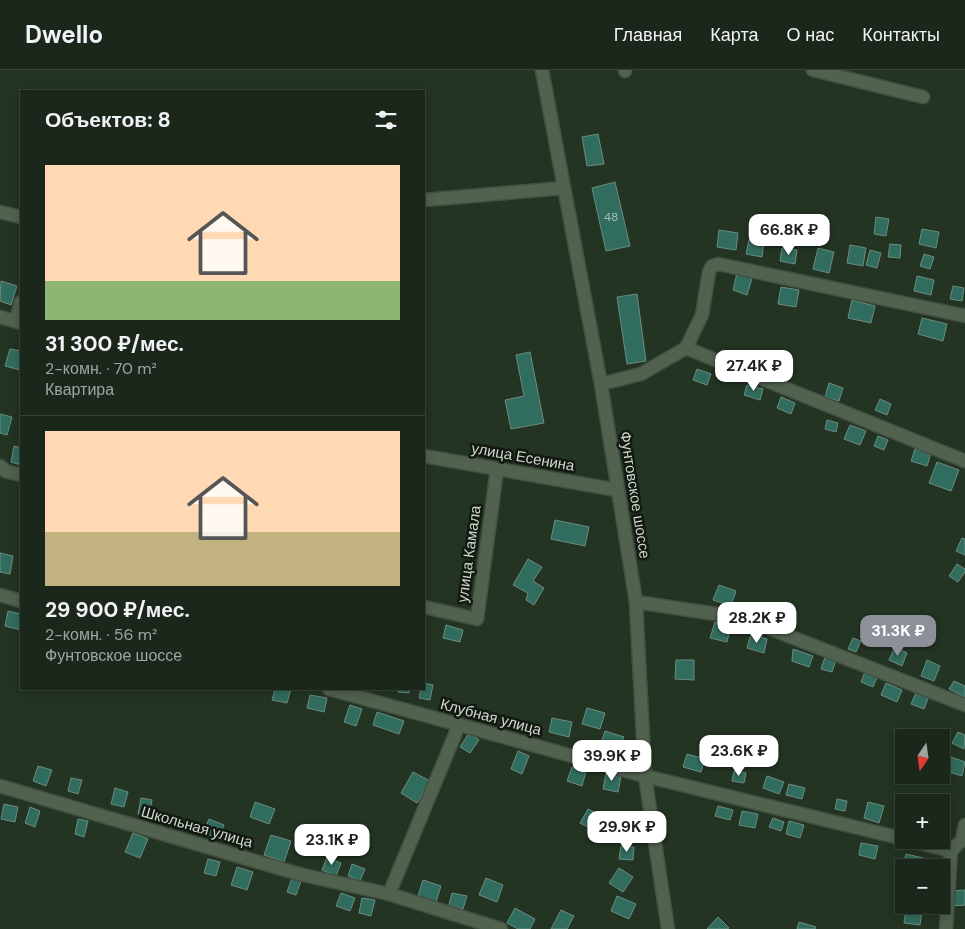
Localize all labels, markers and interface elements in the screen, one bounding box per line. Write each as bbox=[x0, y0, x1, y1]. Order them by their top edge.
text: Dwello bbox=[25, 19, 103, 50]
text: Главная bbox=[614, 23, 682, 47]
text: Карта bbox=[710, 23, 759, 47]
text: О нас bbox=[787, 23, 834, 47]
text: Контакты bbox=[862, 23, 940, 47]
text: Объектов: 8 bbox=[45, 106, 171, 134]
icon: filters bbox=[372, 106, 400, 134]
icon: home bbox=[178, 198, 268, 288]
house number: 48 bbox=[604, 209, 618, 225]
pin: 66.8K ₽ bbox=[743, 214, 835, 256]
text: 66.8K ₽ bbox=[760, 219, 818, 240]
text: 31 300 ₽/мес. bbox=[45, 330, 184, 358]
pin: 27.4K ₽ bbox=[708, 350, 800, 392]
text: 27.4K ₽ bbox=[726, 355, 782, 376]
text: 2-комн. · 70 m² bbox=[45, 358, 157, 379]
text: Квартира bbox=[45, 379, 114, 400]
street label: Фунтовское шоссе bbox=[615, 430, 655, 560]
street label: улица Есенина bbox=[470, 438, 577, 476]
icon: home bbox=[178, 463, 268, 553]
street label: улица Камала bbox=[452, 503, 486, 604]
text: 29 900 ₽/мес. bbox=[45, 596, 190, 624]
pin: 28.2K ₽ bbox=[711, 602, 803, 644]
text: 28.2K ₽ bbox=[728, 607, 786, 628]
pin: 31.3K ₽ bbox=[852, 614, 944, 657]
text: 31.3K ₽ bbox=[871, 620, 925, 641]
text: 2-комн. · 56 m² bbox=[45, 624, 157, 645]
text: Фунтовское шоссе bbox=[45, 645, 182, 666]
street label: Клубная улица bbox=[438, 694, 544, 740]
north arrow bbox=[895, 729, 950, 784]
map controls bbox=[895, 729, 950, 914]
pin: 23.6K ₽ bbox=[693, 734, 785, 777]
pin: 39.9K ₽ bbox=[566, 740, 658, 782]
text: 23.6K ₽ bbox=[710, 740, 768, 761]
text: 39.9K ₽ bbox=[583, 745, 641, 766]
button: + bbox=[895, 794, 950, 849]
street label: Школьная улица bbox=[139, 802, 256, 853]
pin: 29.9K ₽ bbox=[581, 810, 673, 853]
text: 29.9K ₽ bbox=[598, 816, 656, 837]
pin: 23.1K ₽ bbox=[286, 824, 378, 866]
text: 23.1K ₽ bbox=[306, 829, 358, 850]
button: − bbox=[895, 859, 950, 914]

